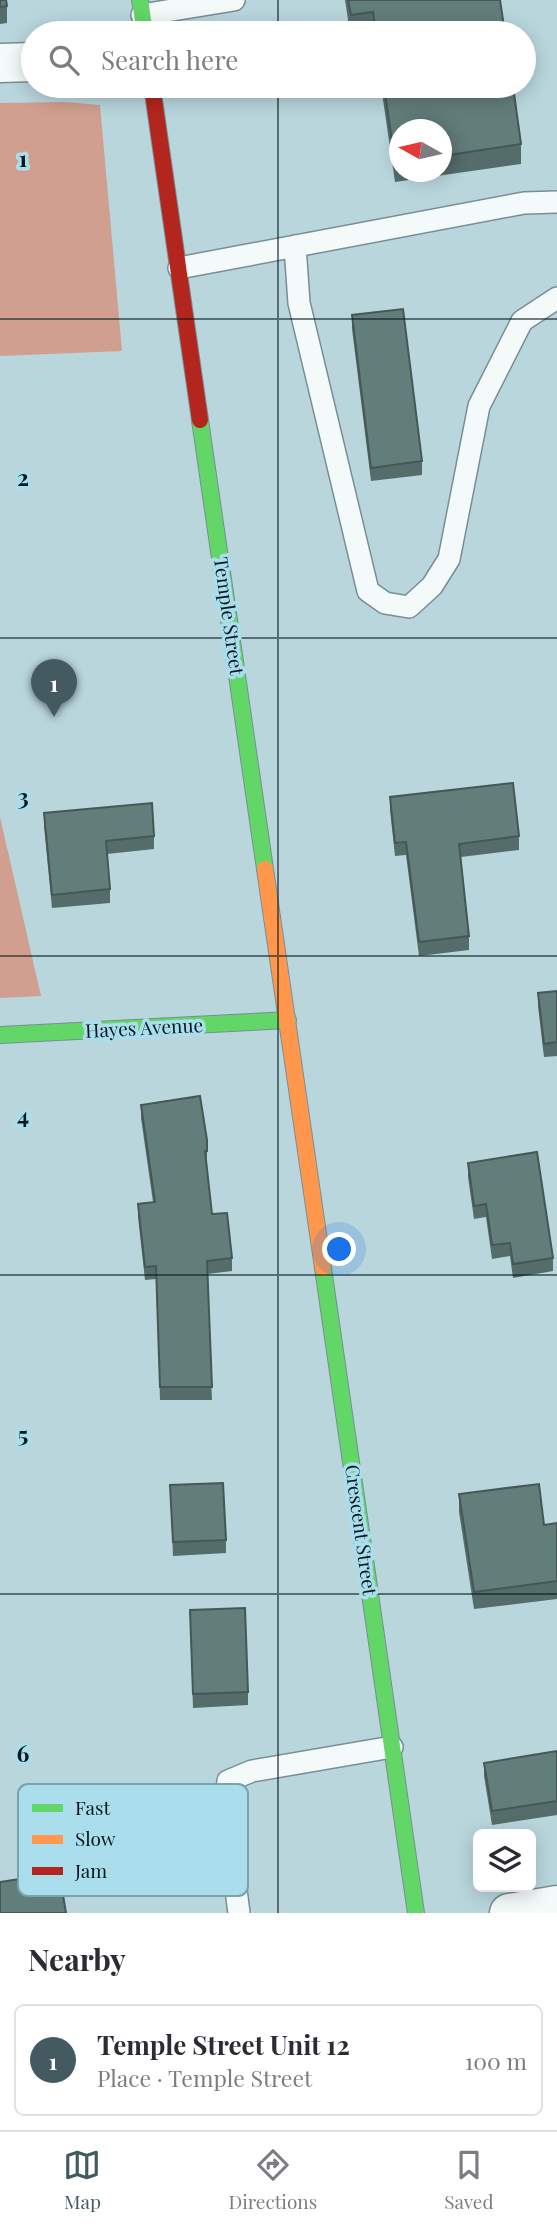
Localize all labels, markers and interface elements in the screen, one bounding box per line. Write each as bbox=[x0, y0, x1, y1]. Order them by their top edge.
search box bbox=[21, 21, 536, 98]
icon: search bbox=[45, 41, 83, 79]
text: Search here bbox=[101, 42, 238, 77]
north arrow bbox=[389, 119, 452, 182]
text: 1 bbox=[19, 142, 28, 173]
text: 2 bbox=[17, 461, 29, 492]
street label: Temple Street bbox=[209, 555, 251, 677]
pin: 1 bbox=[31, 659, 77, 717]
text: 3 bbox=[17, 780, 29, 811]
street label: Hayes Avenue bbox=[84, 1011, 204, 1043]
text: 4 bbox=[17, 1099, 29, 1130]
your location bbox=[322, 1232, 356, 1266]
text: 5 bbox=[18, 1418, 28, 1449]
street label: Crescent Street bbox=[340, 1463, 384, 1597]
text: 6 bbox=[17, 1737, 30, 1768]
legend bbox=[18, 1784, 248, 1896]
text: Fast bbox=[75, 1794, 111, 1820]
text: Slow bbox=[75, 1825, 116, 1851]
map controls bbox=[473, 1829, 536, 1892]
button: layers bbox=[473, 1829, 536, 1892]
text: Jam bbox=[74, 1857, 107, 1883]
text: Nearby bbox=[28, 1939, 126, 1979]
text: Temple Street Unit 12 bbox=[97, 2027, 350, 2062]
text: 1 bbox=[49, 2045, 57, 2076]
text: 100 m bbox=[465, 2045, 527, 2076]
text: Place · Temple Street bbox=[97, 2062, 312, 2093]
tab: Map bbox=[63, 2146, 101, 2214]
tab: Directions bbox=[228, 2146, 317, 2214]
tab: Saved bbox=[444, 2146, 494, 2214]

